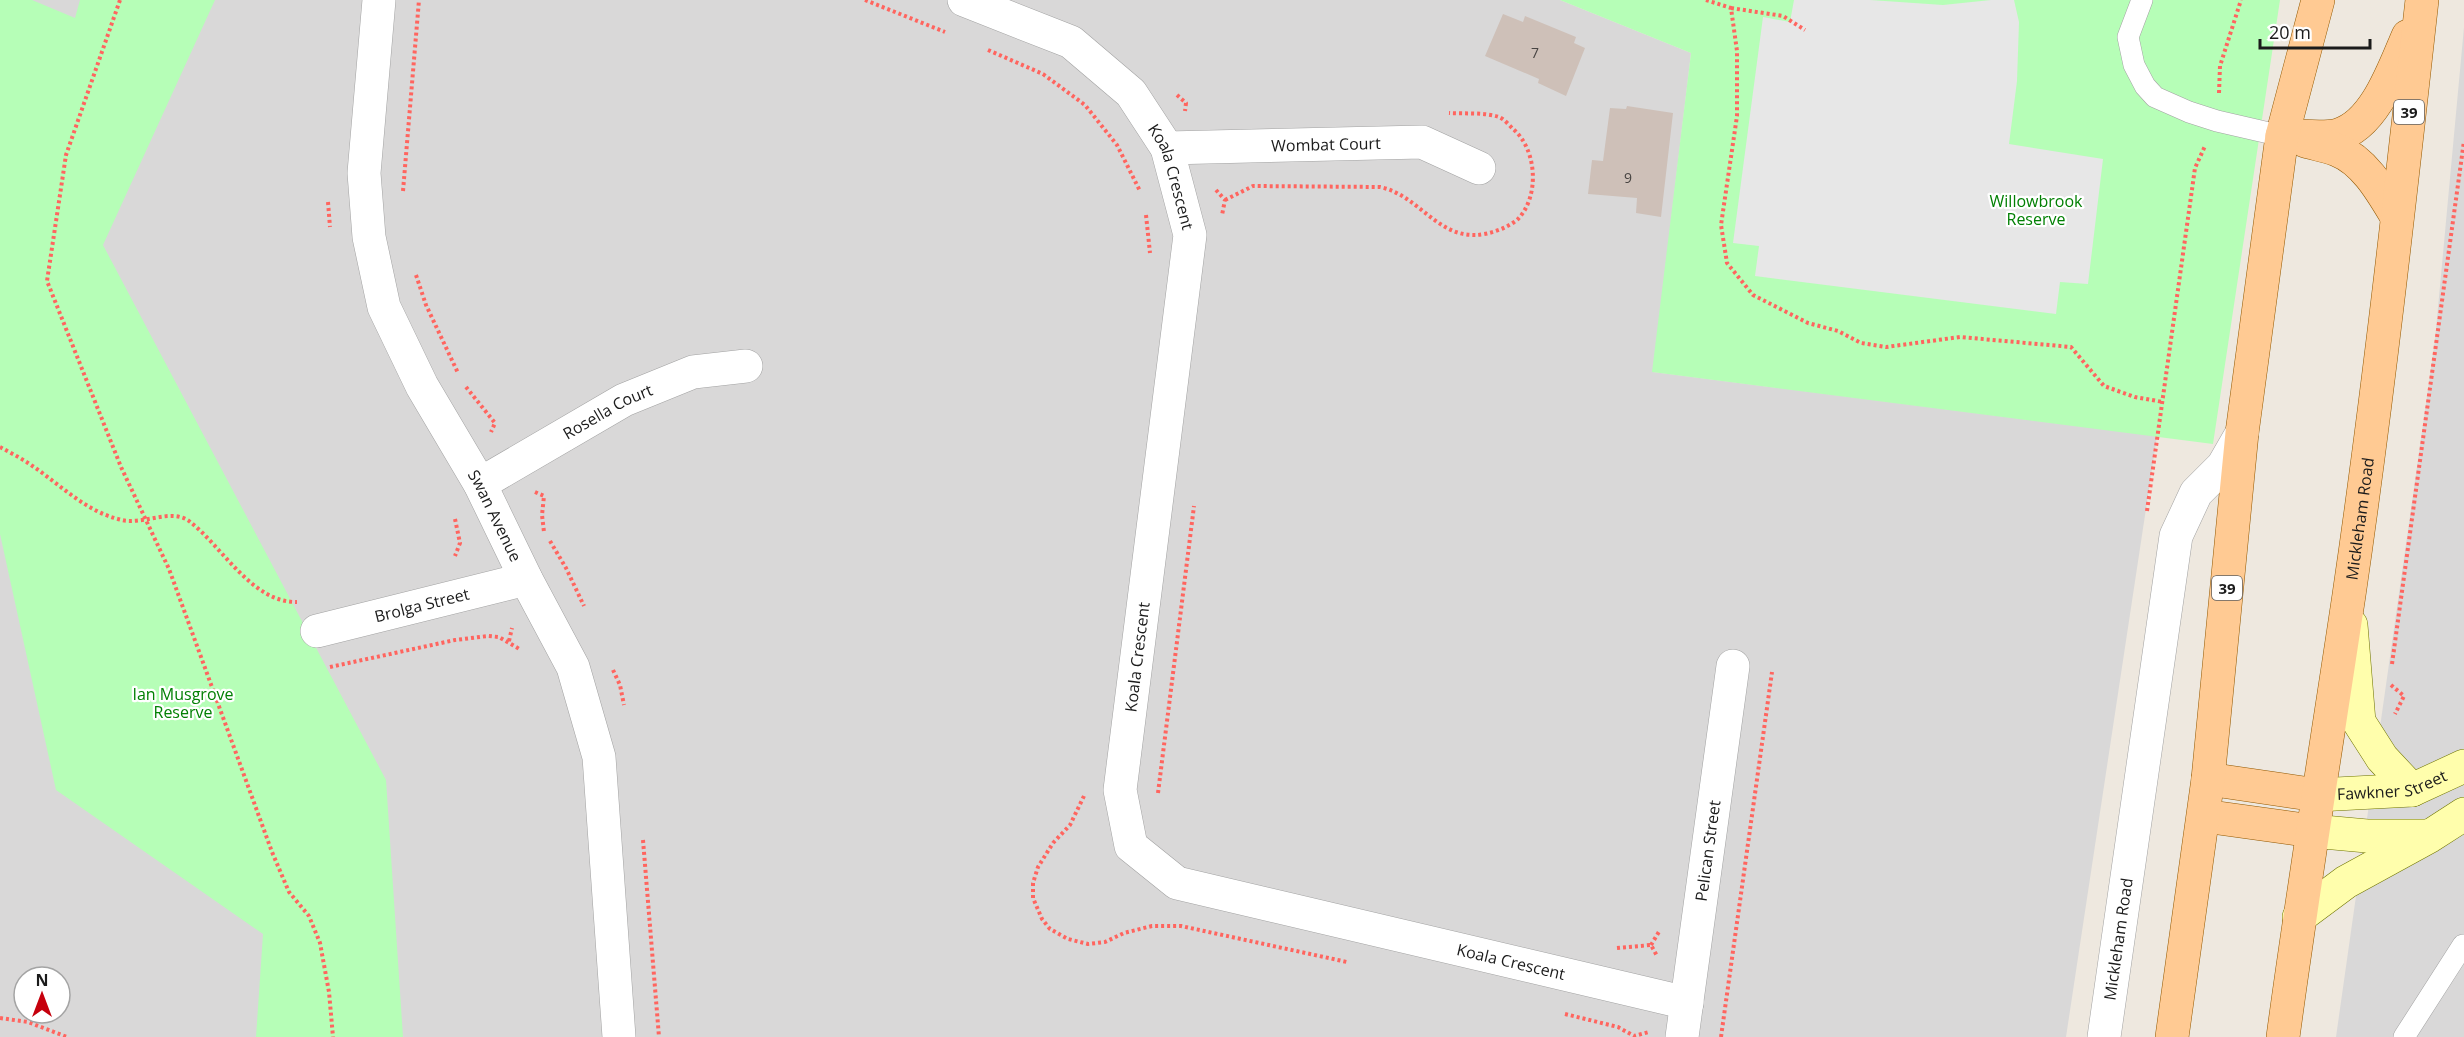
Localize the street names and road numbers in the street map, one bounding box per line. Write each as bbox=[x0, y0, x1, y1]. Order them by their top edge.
road number: 39 bbox=[2394, 100, 2424, 124]
street label: Koala Crescent bbox=[1143, 120, 1199, 232]
street label: Wombat Court bbox=[1271, 132, 1381, 157]
street label: Rosella Court bbox=[559, 378, 656, 444]
street label: Mickleham Road bbox=[2340, 456, 2379, 581]
street label: Swan Avenue bbox=[463, 466, 527, 565]
road number: 39 bbox=[2212, 576, 2242, 600]
street label: Brolga Street bbox=[372, 582, 472, 627]
street label: Koala Crescent bbox=[1119, 600, 1155, 713]
street label: Fawkner Street bbox=[2336, 764, 2450, 805]
street label: Pelican Street bbox=[1690, 798, 1725, 903]
street label: Mickleham Road bbox=[2098, 876, 2138, 1002]
street label: Koala Crescent bbox=[1455, 938, 1568, 985]

